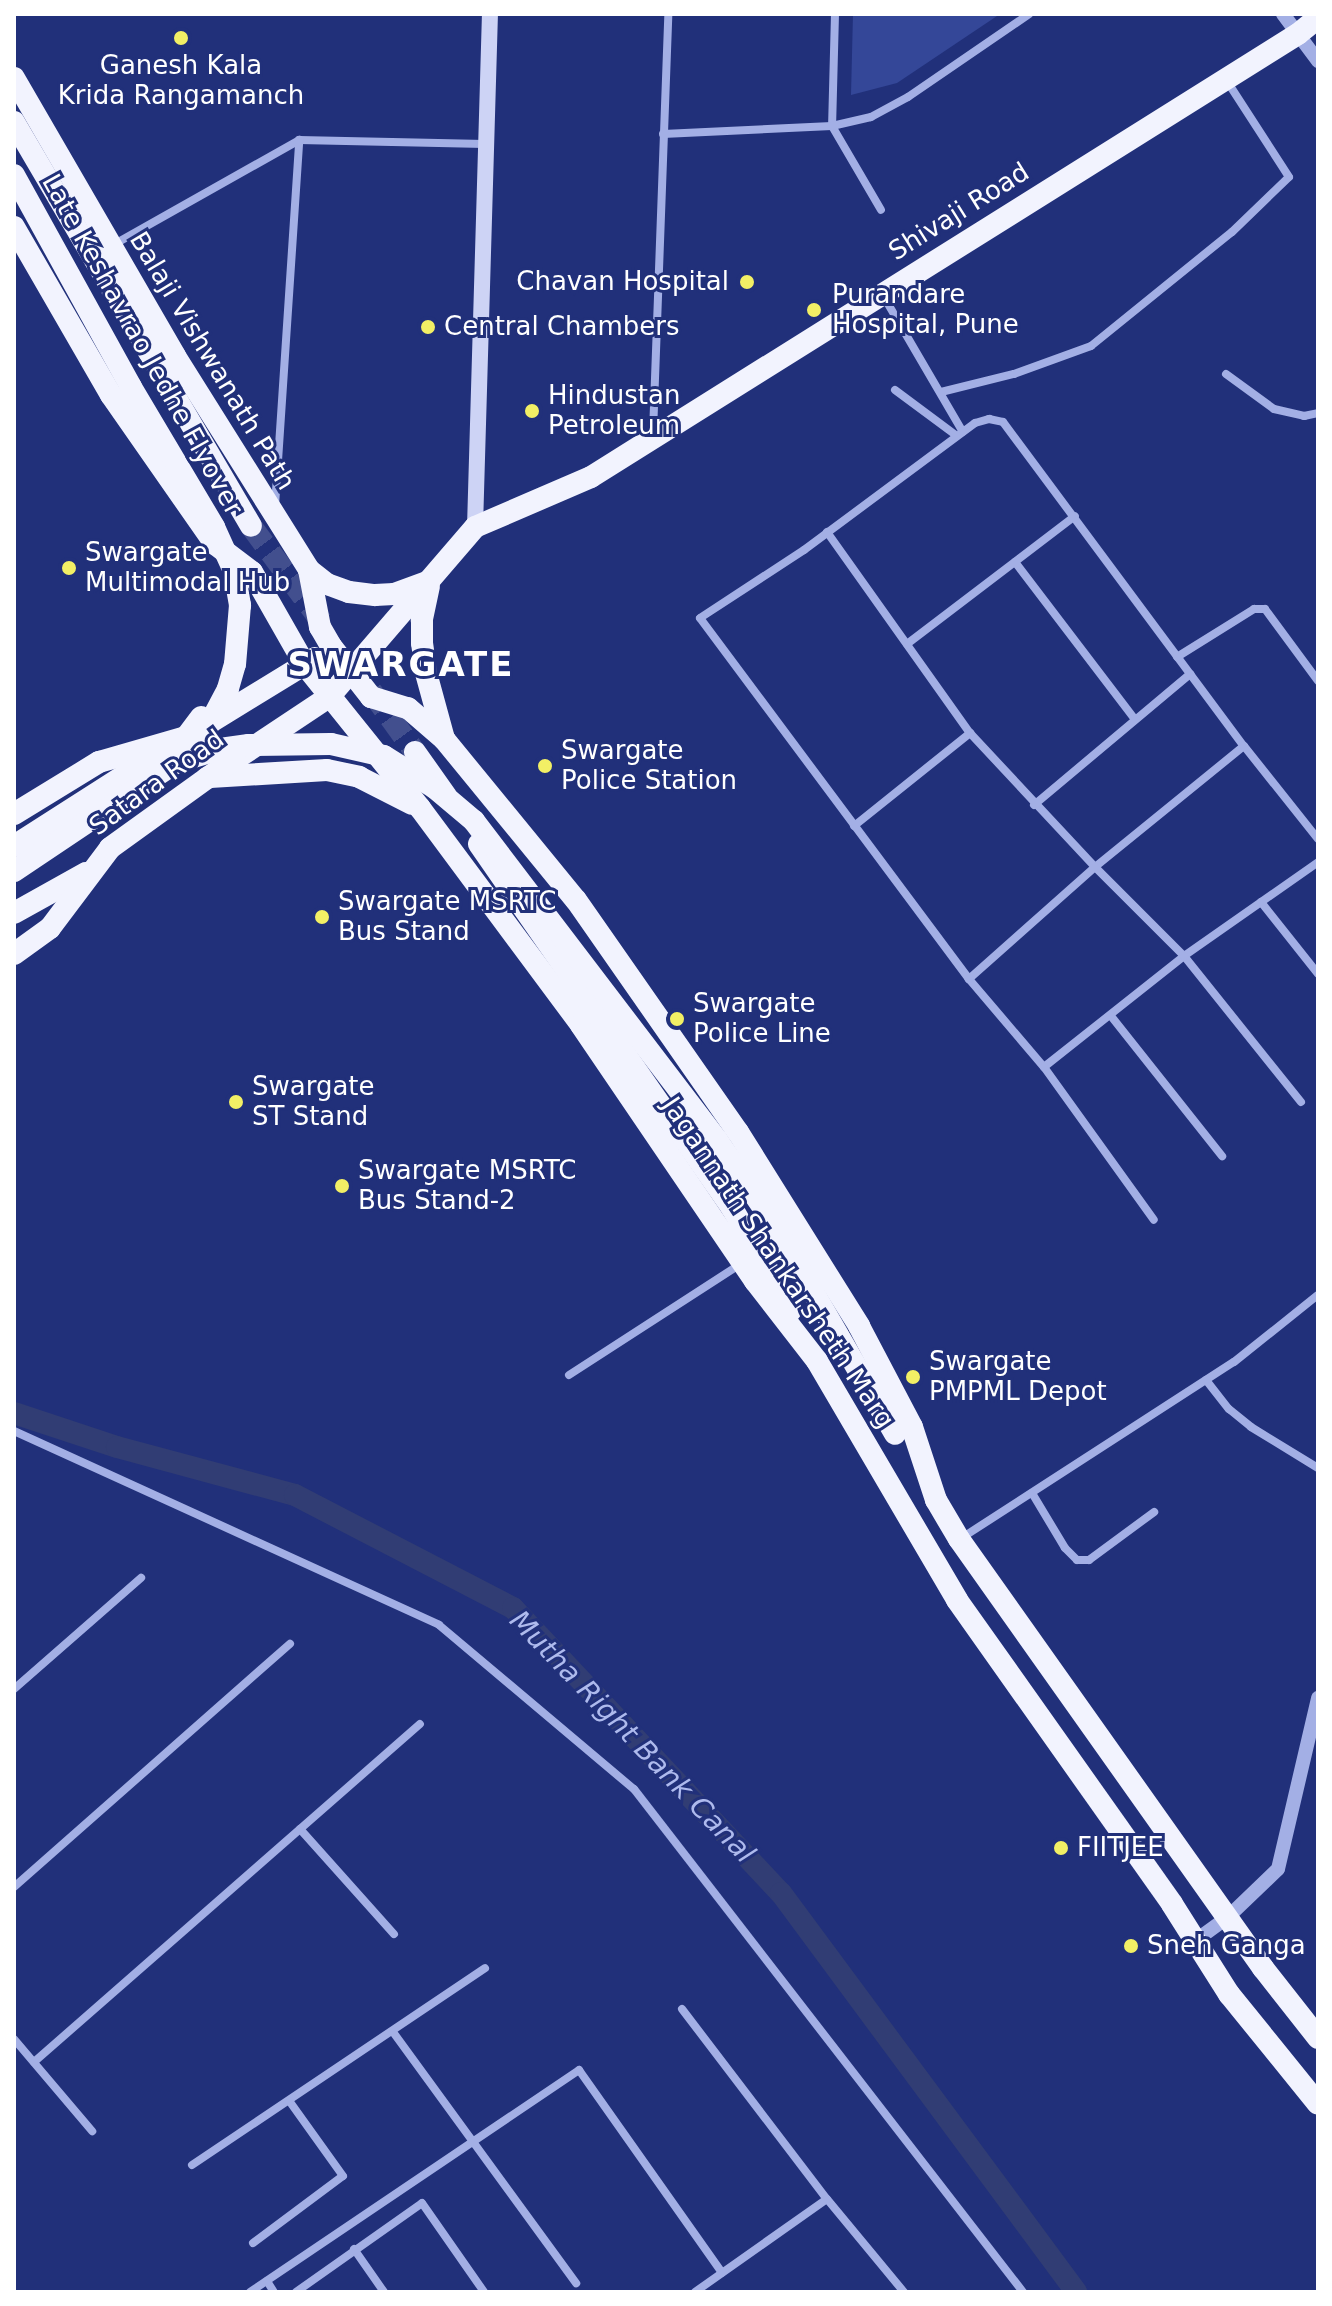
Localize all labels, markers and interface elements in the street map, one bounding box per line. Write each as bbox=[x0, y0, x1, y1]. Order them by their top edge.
marker: Ganesh Kala Krida Rangamanch bbox=[172, 29, 190, 47]
place label: Ganesh Kala Krida Rangamanch bbox=[58, 50, 304, 112]
street label: Shivaji Road bbox=[883, 157, 1035, 267]
street label: Late Keshavrao Jedhe Flyover bbox=[35, 169, 249, 521]
street label: Balaji Vishwanath Path bbox=[122, 226, 302, 496]
place label: Chavan Hospital bbox=[516, 266, 729, 298]
marker: Chavan Hospital bbox=[736, 271, 758, 293]
place label: Purandare Hospital, Pune bbox=[832, 279, 1019, 340]
marker: Purandare Hospital, Pune bbox=[803, 299, 825, 321]
place label: Central Chambers bbox=[444, 311, 680, 343]
marker: Central Chambers bbox=[419, 318, 437, 336]
place label: Hindustan Petroleum bbox=[548, 380, 680, 442]
marker: Hindustan Petroleum bbox=[523, 402, 541, 420]
place label: Swargate Multimodal Hub bbox=[85, 537, 290, 598]
marker: Swargate Multimodal Hub bbox=[60, 559, 78, 577]
district label: SWARGATE bbox=[288, 645, 514, 685]
street label: Satara Road bbox=[84, 724, 230, 842]
place label: Swargate Police Station bbox=[561, 735, 737, 796]
marker: Swargate Police Station bbox=[536, 757, 554, 775]
place label: Swargate MSRTC Bus Stand bbox=[338, 886, 556, 948]
marker: Swargate MSRTC Bus Stand bbox=[313, 908, 331, 926]
place label: Swargate Police Line bbox=[693, 988, 831, 1050]
marker: Swargate Police Line bbox=[668, 1010, 686, 1028]
place label: Swargate ST Stand bbox=[252, 1071, 375, 1132]
street label: Jagannath Shankarsheth Marg bbox=[655, 1092, 901, 1434]
marker: Swargate ST Stand bbox=[227, 1093, 245, 1111]
place label: Swargate MSRTC Bus Stand-2 bbox=[358, 1155, 576, 1216]
marker: Swargate MSRTC Bus Stand-2 bbox=[333, 1177, 351, 1195]
place label: Swargate PMPML Depot bbox=[929, 1346, 1107, 1408]
marker: Swargate PMPML Depot bbox=[904, 1368, 922, 1386]
water label: Mutha Right Bank Canal bbox=[503, 1604, 761, 1870]
place label: FIITJEE bbox=[1077, 1832, 1164, 1864]
marker: FIITJEE bbox=[1052, 1839, 1070, 1857]
place label: Sneh Ganga bbox=[1147, 1930, 1306, 1962]
marker: Sneh Ganga bbox=[1122, 1937, 1140, 1955]

